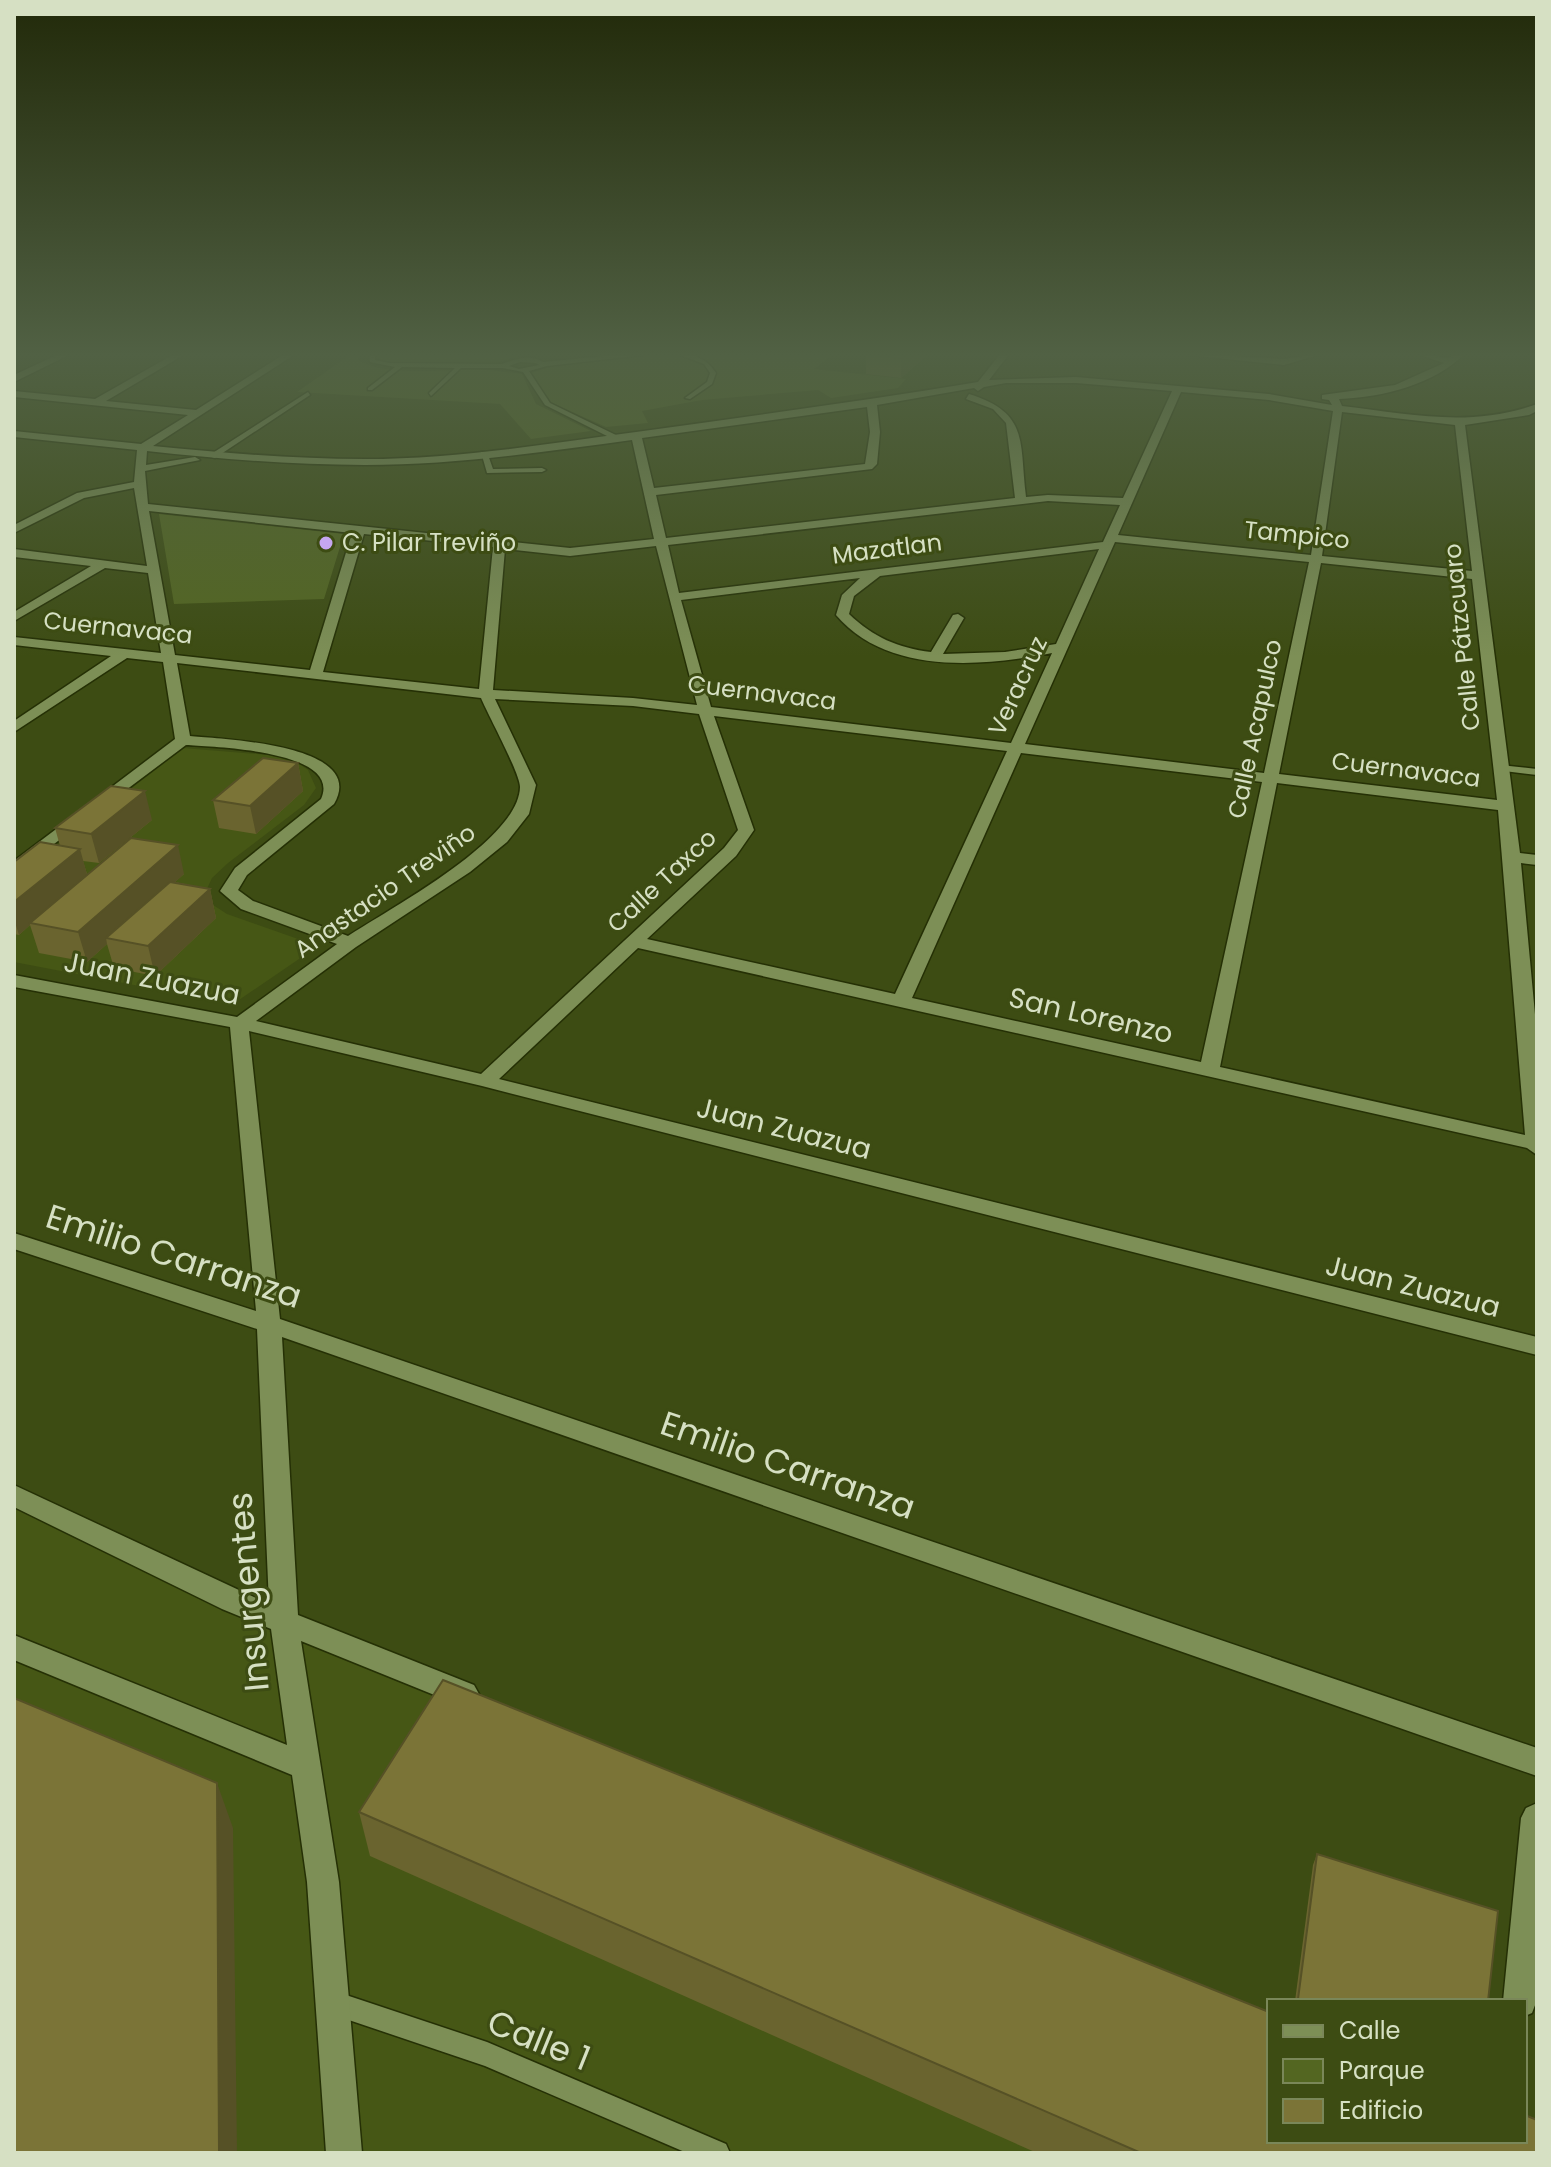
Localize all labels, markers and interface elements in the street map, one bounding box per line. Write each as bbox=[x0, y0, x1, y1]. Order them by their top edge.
street label: Tampico bbox=[1243, 513, 1351, 556]
street label: Mazatlan bbox=[830, 525, 944, 572]
place label: C. Pilar Treviño bbox=[342, 526, 516, 559]
marker: C. Pilar Treviño bbox=[317, 534, 335, 552]
street label: Calle Pátzcuaro bbox=[1435, 542, 1488, 732]
street label: Cuernavaca bbox=[42, 603, 194, 652]
street label: Veracruz bbox=[980, 631, 1055, 741]
street label: Calle Acapulco bbox=[1219, 636, 1290, 821]
street label: Cuernavaca bbox=[686, 667, 838, 718]
street label: Cuernavaca bbox=[1330, 744, 1482, 795]
street label: Anastacio Treviño bbox=[287, 816, 482, 966]
street label: Calle Taxco bbox=[600, 821, 724, 940]
street label: Juan Zuazua bbox=[60, 942, 243, 1015]
street label: San Lorenzo bbox=[1005, 978, 1177, 1053]
street label: Juan Zuazua bbox=[692, 1088, 875, 1169]
street label: Emilio Carranza bbox=[40, 1192, 308, 1320]
street label: Juan Zuazua bbox=[1321, 1246, 1504, 1327]
street label: Emilio Carranza bbox=[654, 1399, 922, 1531]
street label: Insurgentes bbox=[215, 1491, 281, 1693]
street label: Calle 1 bbox=[480, 1998, 598, 2082]
legend bbox=[1267, 1999, 1527, 2143]
text: Calle bbox=[1339, 2014, 1400, 2047]
text: Parque bbox=[1339, 2054, 1425, 2087]
text: Edificio bbox=[1339, 2094, 1423, 2127]

